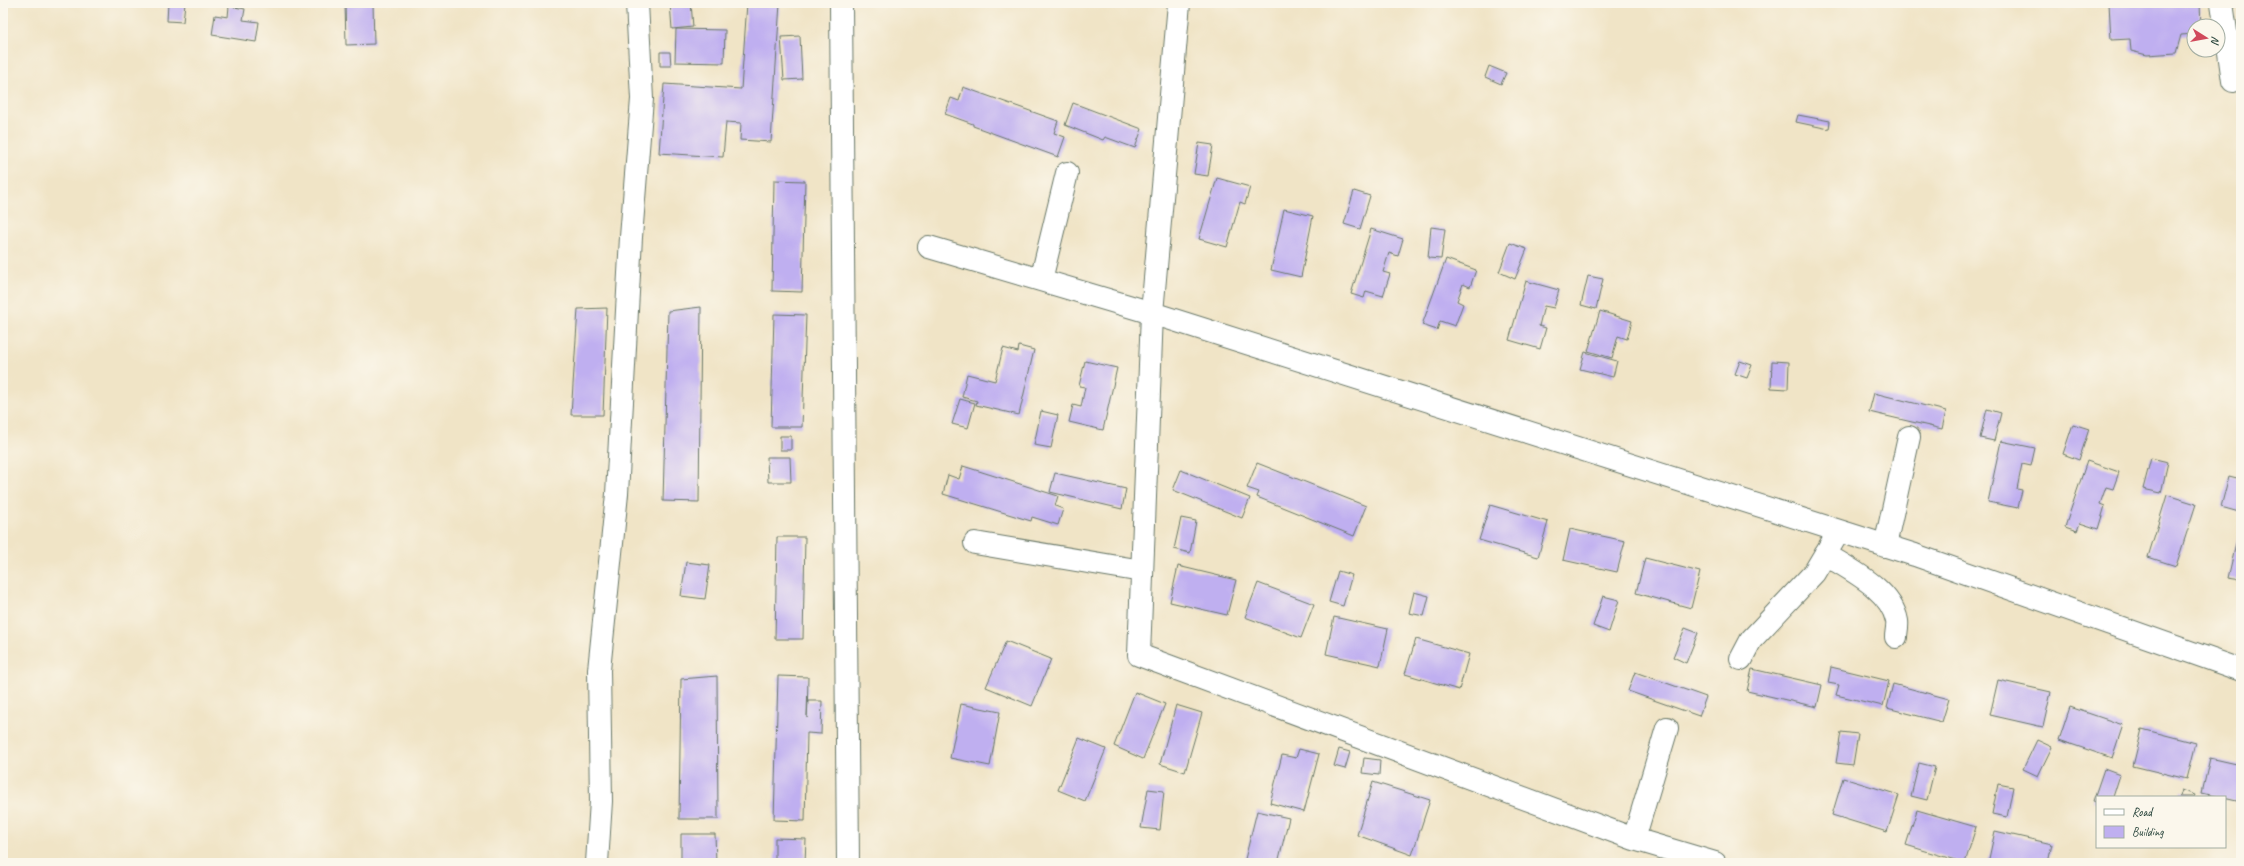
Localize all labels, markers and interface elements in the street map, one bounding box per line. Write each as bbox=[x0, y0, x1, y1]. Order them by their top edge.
north arrow bbox=[2186, 18, 2226, 58]
text: N bbox=[2208, 35, 2223, 47]
legend bbox=[2096, 796, 2226, 848]
text: Road bbox=[2132, 804, 2154, 820]
text: Building bbox=[2132, 824, 2164, 840]

